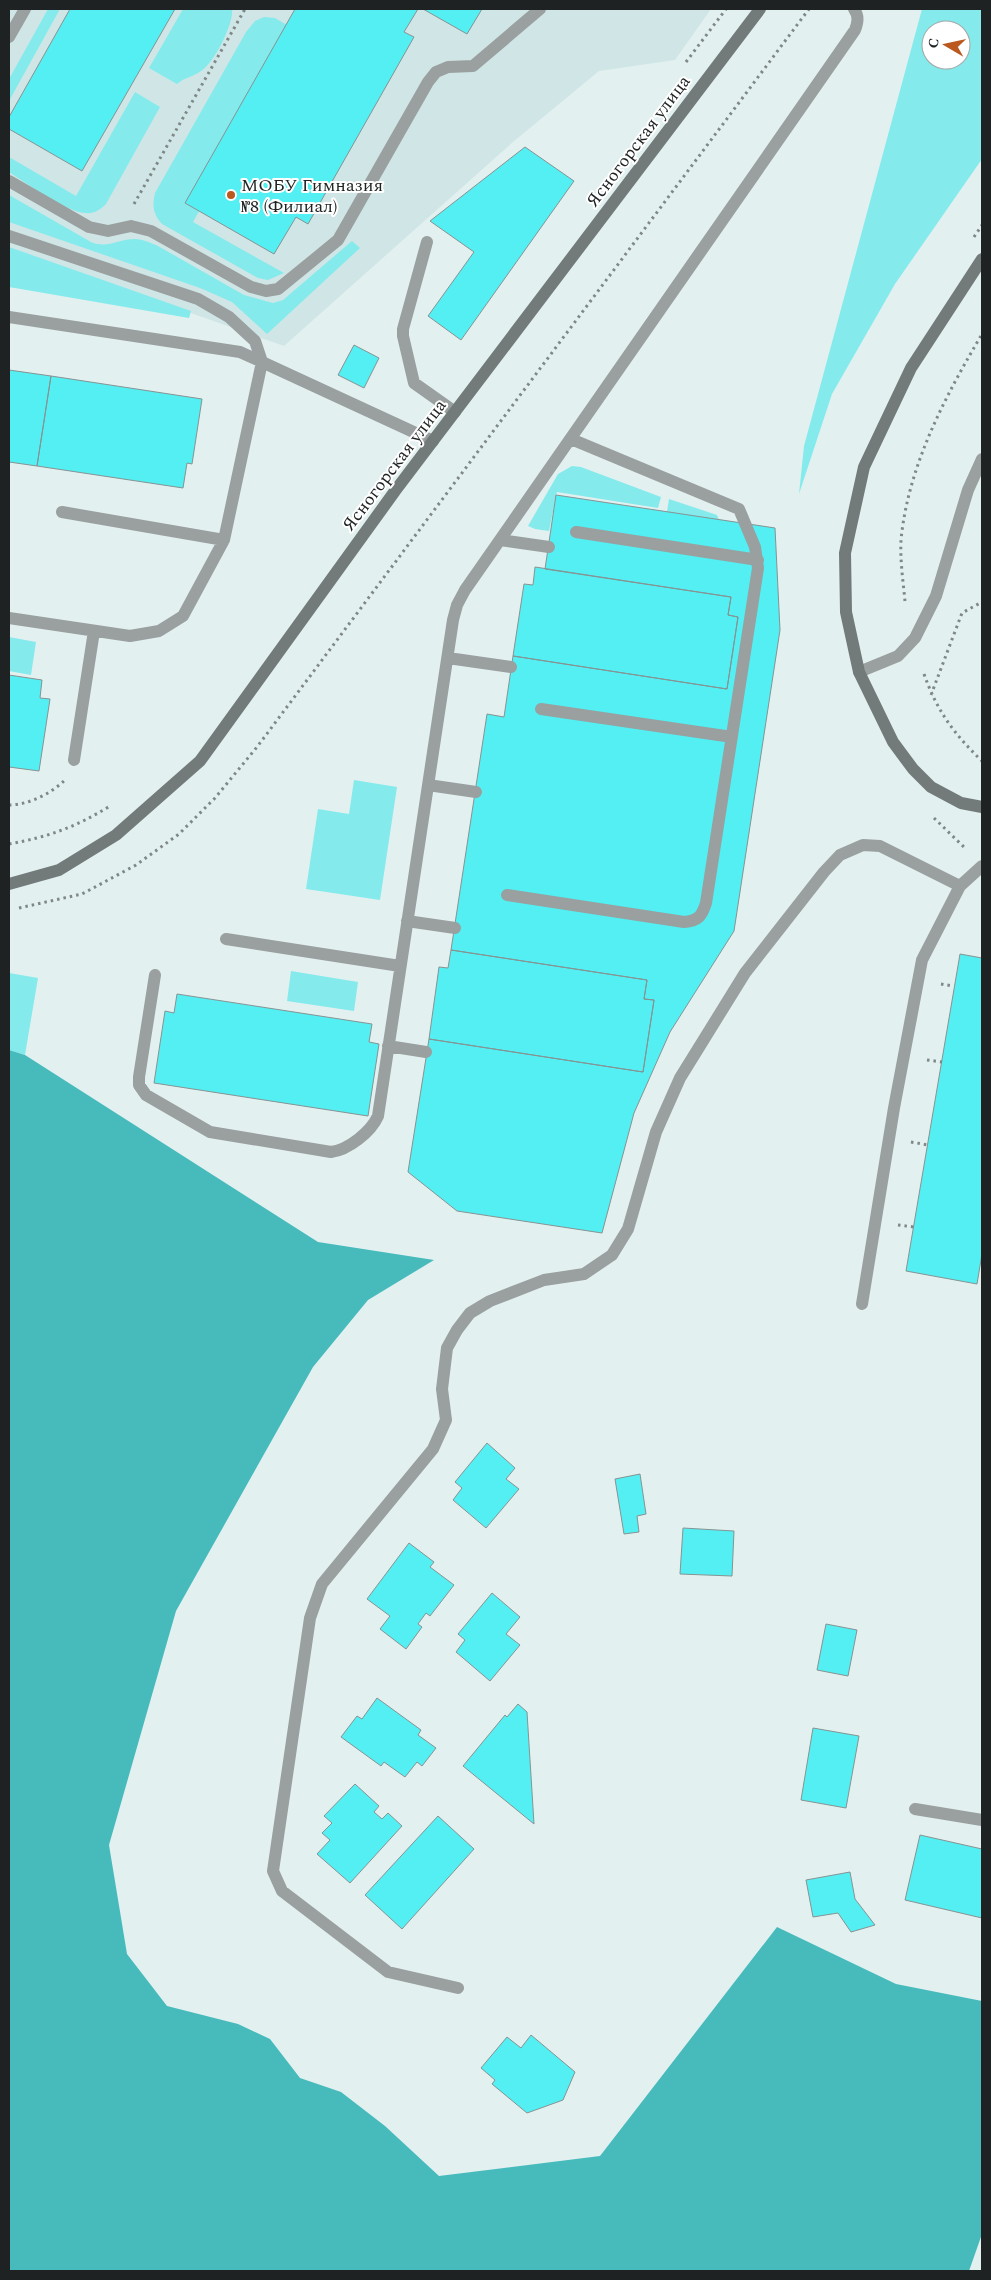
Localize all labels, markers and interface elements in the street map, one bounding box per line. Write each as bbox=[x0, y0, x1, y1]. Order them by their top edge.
north arrow bbox=[921, 20, 971, 70]
text: С bbox=[923, 36, 945, 50]
street label: Ясногорская улица bbox=[580, 69, 697, 213]
place label: МОБУ Гимназия №8 (Филиал) bbox=[241, 172, 383, 220]
marker: МОБУ Гимназия №8 (Филиал) bbox=[225, 189, 237, 201]
street label: Ясногорская улица bbox=[336, 393, 453, 537]

